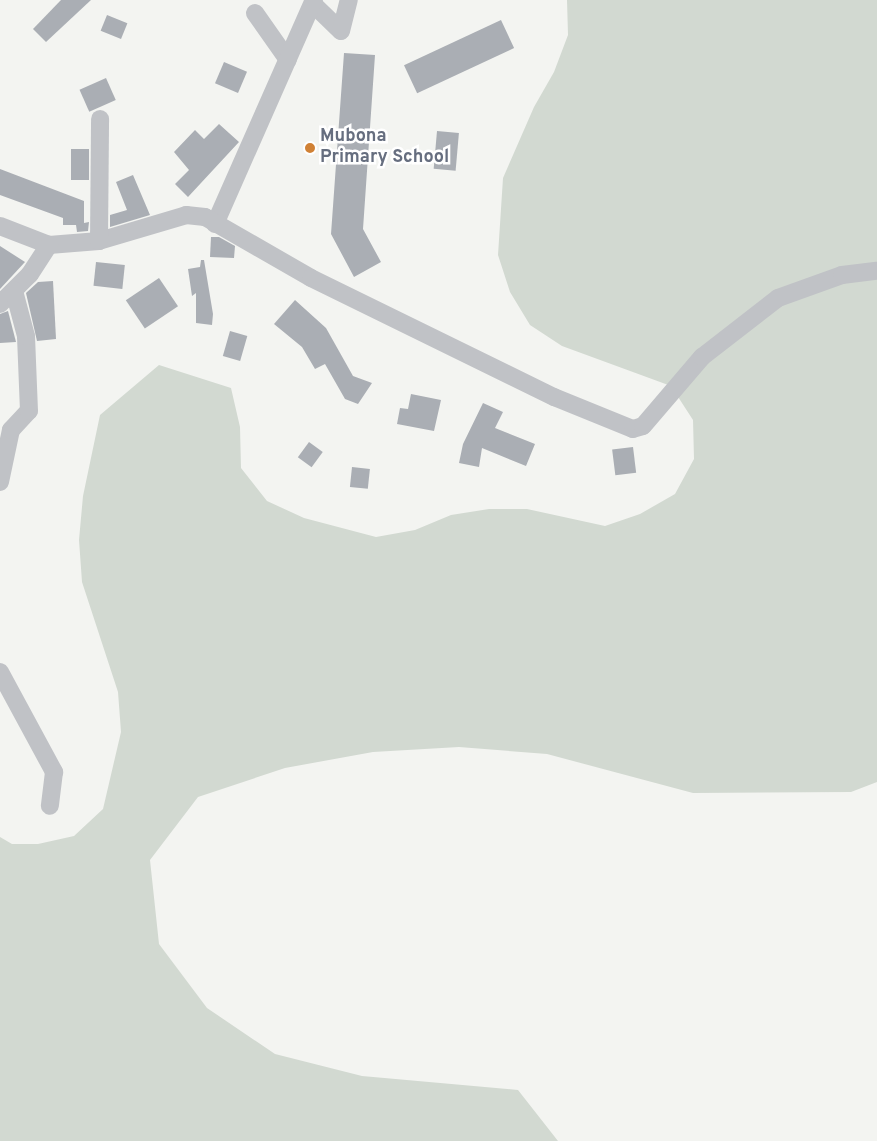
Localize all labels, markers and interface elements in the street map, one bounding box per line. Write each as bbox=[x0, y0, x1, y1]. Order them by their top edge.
place label: Mubona Primary School bbox=[320, 127, 449, 170]
marker: Mubona Primary School bbox=[304, 142, 316, 154]

